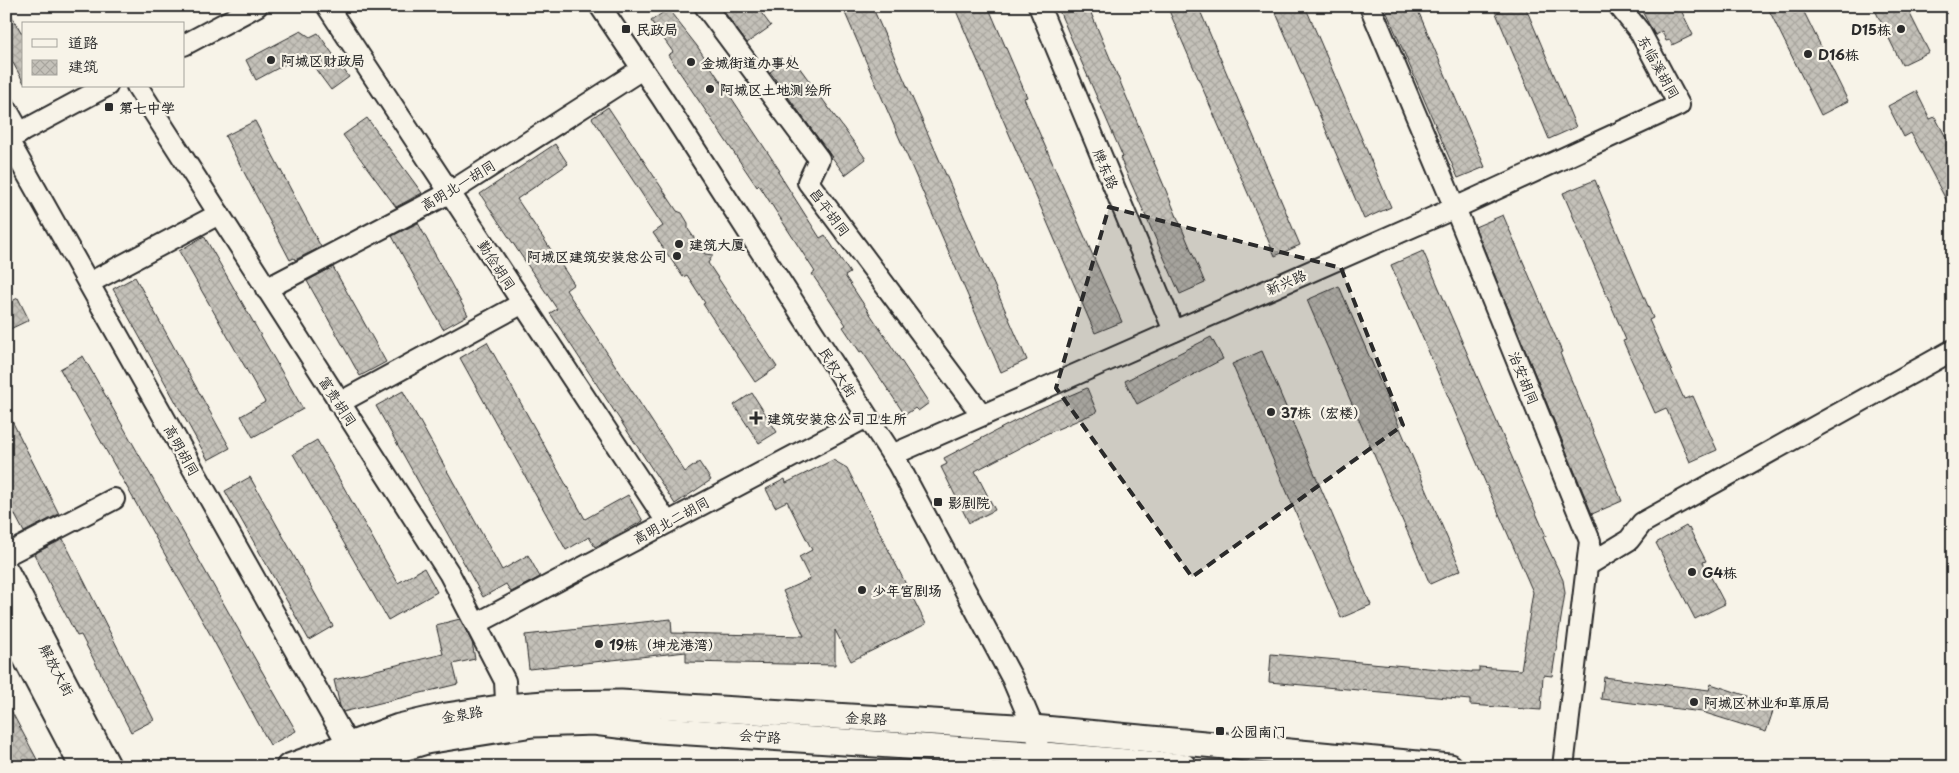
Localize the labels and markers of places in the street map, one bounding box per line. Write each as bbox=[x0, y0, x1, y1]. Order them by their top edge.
place label: 民政局 bbox=[636, 19, 678, 40]
place label: D15栋 bbox=[1851, 19, 1891, 40]
marker: 民政局 bbox=[620, 23, 632, 35]
marker: D15栋 bbox=[1895, 23, 1907, 35]
place label: D16栋 bbox=[1818, 44, 1859, 65]
marker: D16栋 bbox=[1802, 48, 1814, 60]
place label: 阿城区财政局 bbox=[281, 50, 365, 71]
place label: 金城街道办事处 bbox=[701, 52, 799, 73]
marker: 阿城区财政局 bbox=[265, 54, 277, 66]
marker: 金城街道办事处 bbox=[685, 56, 697, 68]
place label: 阿城区土地测绘所 bbox=[720, 79, 832, 100]
marker: 阿城区土地测绘所 bbox=[704, 83, 716, 95]
place label: 第七中学 bbox=[119, 97, 175, 118]
marker: 第七中学 bbox=[103, 101, 115, 113]
place label: 建筑大厦 bbox=[689, 234, 745, 255]
marker: 建筑大厦 bbox=[673, 238, 685, 250]
place label: 阿城区建筑安装总公司 bbox=[527, 246, 667, 267]
marker: 阿城区建筑安装总公司 bbox=[671, 250, 683, 262]
place label: 37栋（宏楼） bbox=[1281, 402, 1367, 423]
marker: 37栋（宏楼） bbox=[1265, 406, 1277, 418]
place label: 建筑安装总公司卫生所 bbox=[767, 408, 907, 429]
marker: 建筑安装总公司卫生所 bbox=[749, 411, 763, 425]
place label: 影剧院 bbox=[948, 492, 990, 513]
marker: 影剧院 bbox=[932, 496, 944, 508]
place label: G4栋 bbox=[1702, 562, 1737, 583]
marker: G4栋 bbox=[1686, 566, 1698, 578]
place label: 少年宫剧场 bbox=[872, 580, 942, 601]
marker: 少年宫剧场 bbox=[856, 584, 868, 596]
place label: 19栋（坤龙港湾） bbox=[609, 634, 722, 655]
marker: 19栋（坤龙港湾） bbox=[593, 638, 605, 650]
place label: 阿城区林业和草原局 bbox=[1704, 692, 1830, 713]
marker: 阿城区林业和草原局 bbox=[1688, 696, 1700, 708]
place label: 公园南门 bbox=[1230, 721, 1286, 742]
marker: 公园南门 bbox=[1214, 725, 1226, 737]

